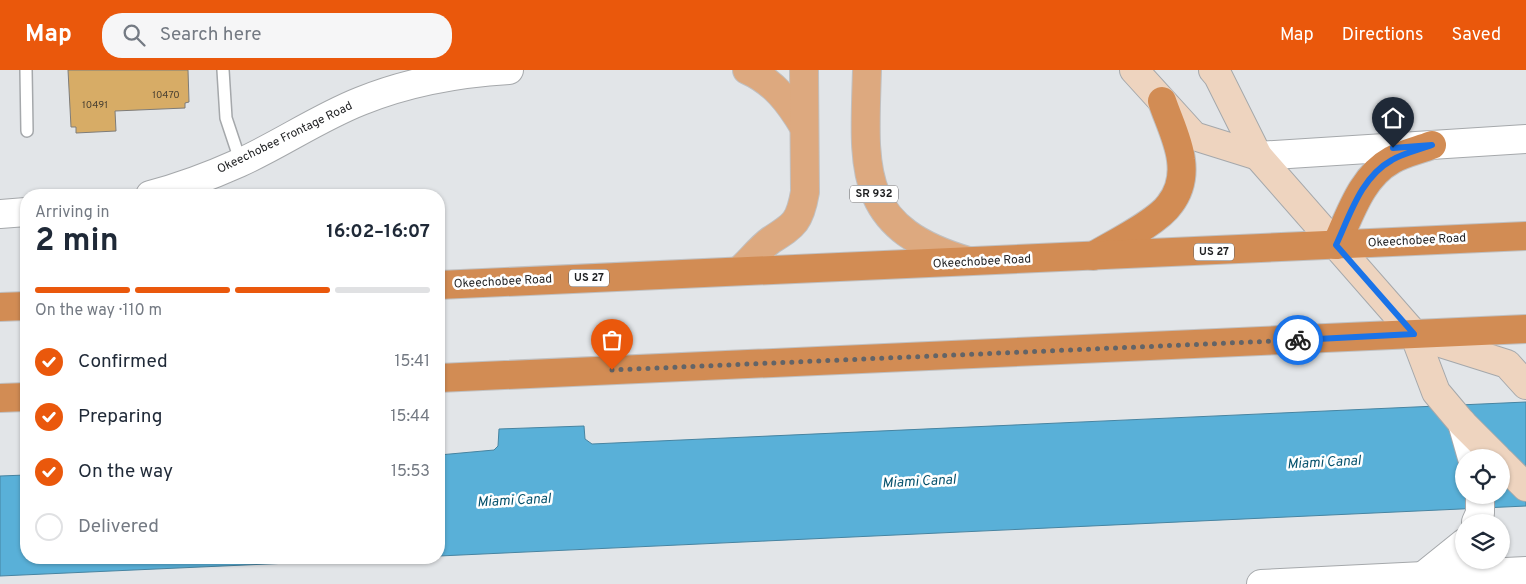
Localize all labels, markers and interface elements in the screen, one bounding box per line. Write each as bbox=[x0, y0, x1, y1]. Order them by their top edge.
search box bbox=[102, 13, 452, 58]
text: Map bbox=[25, 20, 72, 50]
icon: search bbox=[120, 21, 148, 49]
text: Search here bbox=[160, 23, 261, 47]
text: Map bbox=[1280, 24, 1314, 47]
text: Directions bbox=[1342, 24, 1424, 47]
text: Saved bbox=[1452, 24, 1501, 47]
house number: 10470 bbox=[152, 89, 180, 102]
pin bbox=[1372, 97, 1414, 148]
street label: Okeechobee Frontage Road bbox=[215, 98, 355, 178]
house number: 10491 bbox=[82, 99, 108, 112]
icon: home bbox=[1379, 104, 1407, 132]
road number: SR 932 bbox=[850, 186, 898, 202]
text: Arriving in bbox=[35, 203, 110, 223]
text: 16:02–16:07 bbox=[326, 220, 430, 244]
text: 2 min bbox=[35, 222, 119, 262]
street label: Okeechobee Road bbox=[1367, 230, 1467, 252]
road number: US 27 bbox=[1194, 243, 1234, 260]
street label: Okeechobee Road bbox=[932, 251, 1032, 273]
road number: US 27 bbox=[569, 270, 609, 287]
street label: Okeechobee Road bbox=[453, 271, 553, 293]
text: On the way · 110 m bbox=[35, 301, 162, 321]
courier bbox=[1273, 315, 1323, 365]
pin bbox=[591, 319, 633, 370]
icon: bag bbox=[598, 326, 626, 354]
icon: bike bbox=[1284, 326, 1312, 354]
icon: check bbox=[35, 348, 63, 376]
text: Confirmed bbox=[78, 350, 168, 374]
text: 15:41 bbox=[395, 352, 430, 372]
icon: check bbox=[35, 403, 63, 431]
text: Preparing bbox=[78, 405, 162, 429]
text: 15:44 bbox=[391, 407, 430, 427]
map controls bbox=[1455, 449, 1510, 569]
button: locate bbox=[1455, 449, 1510, 504]
water label: Miami Canal bbox=[1287, 453, 1363, 473]
icon: check bbox=[35, 458, 63, 486]
text: On the way bbox=[78, 460, 173, 484]
text: 15:53 bbox=[391, 462, 430, 482]
water label: Miami Canal bbox=[882, 472, 958, 492]
water label: Miami Canal bbox=[477, 491, 553, 511]
button: layers bbox=[1455, 514, 1510, 569]
text: Delivered bbox=[78, 515, 159, 539]

